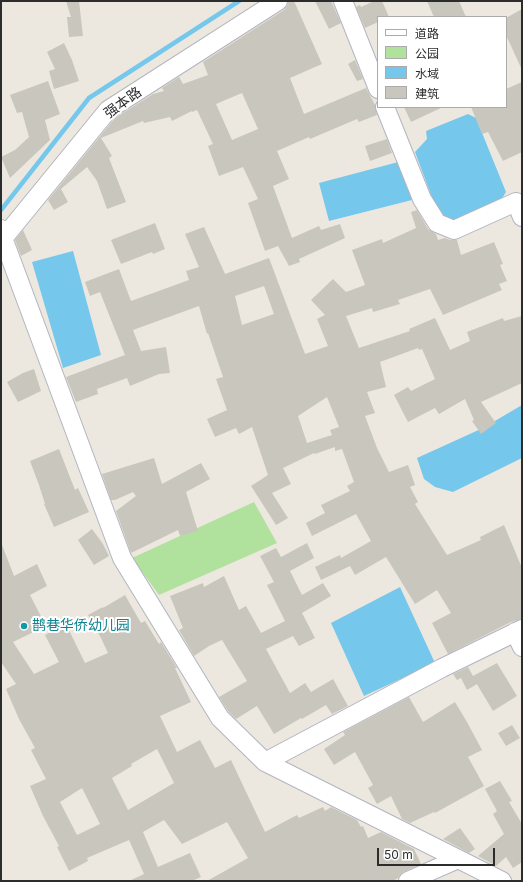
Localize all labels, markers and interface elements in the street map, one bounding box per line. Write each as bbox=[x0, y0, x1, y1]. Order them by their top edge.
legend bbox=[377, 16, 507, 108]
text: 道路 bbox=[415, 26, 439, 41]
text: 公园 bbox=[415, 46, 439, 61]
text: 水域 bbox=[415, 66, 439, 81]
street label: 强本路 bbox=[101, 84, 145, 122]
text: 建筑 bbox=[415, 86, 439, 101]
place label: 鹊巷华侨幼儿园 bbox=[32, 618, 130, 634]
marker: 鹊巷华侨幼儿园 bbox=[19, 621, 29, 631]
scale bar bbox=[379, 840, 497, 866]
text: 50 m bbox=[384, 847, 413, 862]

